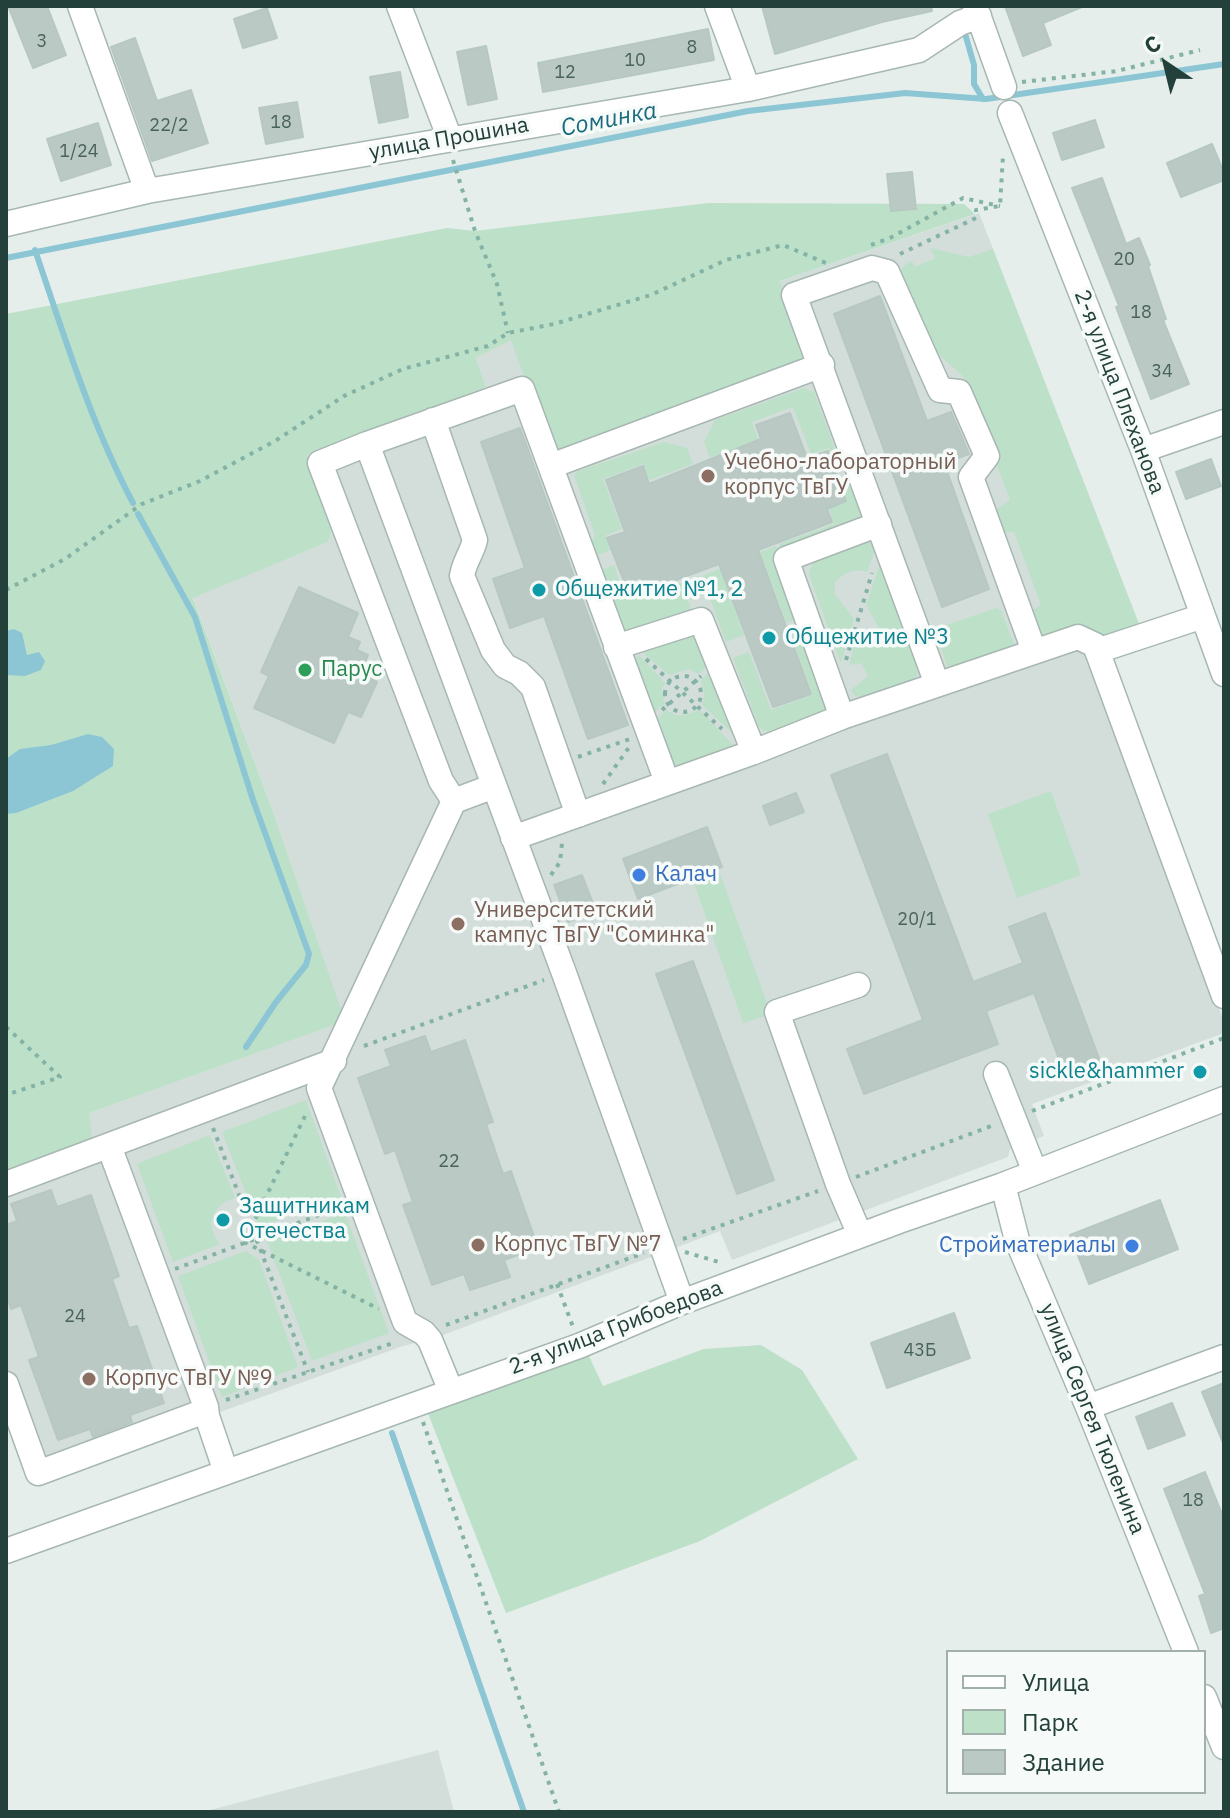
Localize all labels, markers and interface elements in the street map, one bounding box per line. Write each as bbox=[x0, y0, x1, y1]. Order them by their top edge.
north arrow bbox=[1126, 24, 1206, 104]
text: С bbox=[1138, 28, 1166, 60]
house number: 3 bbox=[37, 31, 47, 53]
house number: 8 bbox=[687, 37, 697, 59]
house number: 10 bbox=[624, 50, 646, 72]
house number: 12 bbox=[554, 62, 576, 84]
water label: Соминка bbox=[559, 97, 659, 143]
house number: 18 bbox=[270, 112, 292, 134]
street label: улица Прошина bbox=[367, 112, 531, 166]
house number: 22/2 bbox=[149, 115, 189, 137]
house number: 1/24 bbox=[59, 141, 99, 163]
house number: 20 bbox=[1113, 249, 1135, 271]
street label: 2-я улица Плеханова bbox=[1068, 286, 1170, 498]
house number: 18 bbox=[1130, 302, 1152, 324]
house number: 34 bbox=[1151, 361, 1173, 383]
place label: Учебно-лабораторный корпус ТвГУ bbox=[724, 450, 956, 502]
marker: Учебно-лабораторный корпус ТвГУ bbox=[699, 467, 717, 485]
place label: Общежитие №1, 2 bbox=[555, 577, 744, 603]
marker: Общежитие №1, 2 bbox=[530, 581, 548, 599]
place label: Общежитие №3 bbox=[785, 625, 949, 651]
marker: Общежитие №3 bbox=[760, 629, 778, 647]
place label: Парус bbox=[321, 657, 382, 683]
marker: Парус bbox=[296, 661, 314, 679]
place label: Калач bbox=[655, 862, 717, 888]
marker: Калач bbox=[630, 866, 648, 884]
place label: Университетский кампус ТвГУ "Соминка" bbox=[474, 898, 714, 950]
house number: 20/1 bbox=[897, 909, 937, 931]
marker: Университетский кампус ТвГУ "Соминка" bbox=[449, 915, 467, 933]
place label: sickle&hammer bbox=[1029, 1059, 1184, 1085]
marker: sickle&hammer bbox=[1191, 1063, 1209, 1081]
house number: 22 bbox=[438, 1151, 460, 1173]
place label: Защитникам Отечества bbox=[239, 1194, 370, 1246]
marker: Защитникам Отечества bbox=[214, 1211, 232, 1229]
place label: Корпус ТвГУ №7 bbox=[494, 1232, 662, 1258]
place label: Стройматериалы bbox=[939, 1233, 1116, 1259]
marker: Корпус ТвГУ №7 bbox=[469, 1236, 487, 1254]
marker: Стройматериалы bbox=[1123, 1237, 1141, 1255]
street label: 2-я улица Грибоедова bbox=[505, 1275, 727, 1381]
street label: улица Сергея Тюленина bbox=[1034, 1300, 1150, 1538]
house number: 24 bbox=[64, 1306, 86, 1328]
house number: 43Б bbox=[903, 1340, 937, 1362]
place label: Корпус ТвГУ №9 bbox=[105, 1366, 273, 1392]
marker: Корпус ТвГУ №9 bbox=[80, 1370, 98, 1388]
house number: 18 bbox=[1182, 1490, 1204, 1512]
legend bbox=[946, 1650, 1206, 1794]
text: Улица bbox=[1022, 1666, 1090, 1698]
text: Парк bbox=[1022, 1706, 1079, 1738]
text: Здание bbox=[1022, 1746, 1105, 1778]

